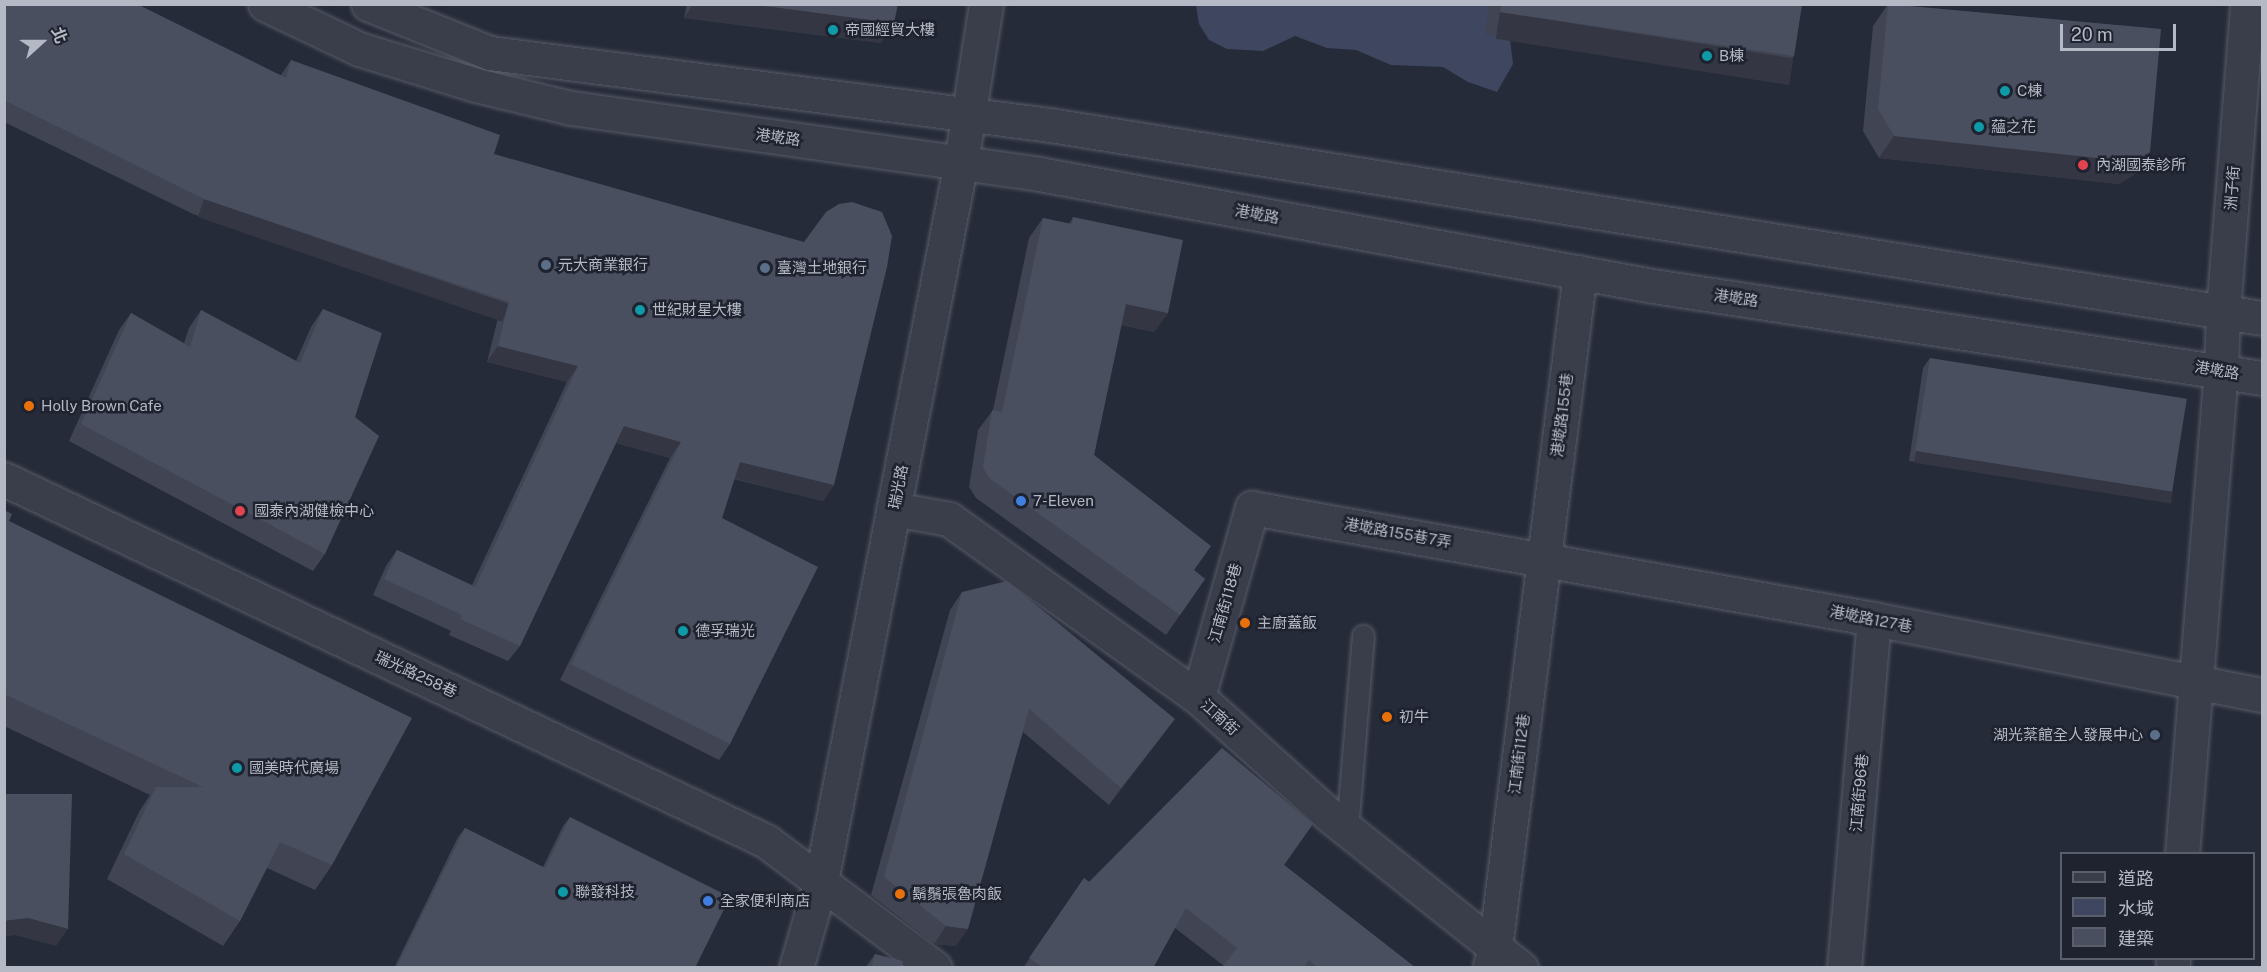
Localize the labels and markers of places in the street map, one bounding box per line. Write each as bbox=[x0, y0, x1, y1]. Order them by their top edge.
place label: 帝國經貿大樓 bbox=[845, 21, 935, 39]
marker: 帝國經貿大樓 bbox=[826, 23, 840, 37]
place label: B棟 bbox=[1719, 47, 1744, 65]
marker: B棟 bbox=[1700, 49, 1714, 63]
place label: C棟 bbox=[2017, 82, 2042, 100]
marker: C棟 bbox=[1998, 84, 2012, 98]
place label: 蘊之花 bbox=[1991, 118, 2036, 136]
marker: 蘊之花 bbox=[1972, 120, 1986, 134]
marker: 內湖國泰診所 bbox=[2074, 156, 2092, 174]
place label: 內湖國泰診所 bbox=[2096, 156, 2186, 174]
place label: 元大商業銀行 bbox=[558, 256, 648, 274]
marker: 元大商業銀行 bbox=[539, 258, 553, 272]
place label: 臺灣土地銀行 bbox=[777, 259, 867, 277]
marker: 臺灣土地銀行 bbox=[758, 261, 772, 275]
place label: 世紀財星大樓 bbox=[652, 301, 742, 319]
marker: 世紀財星大樓 bbox=[633, 303, 647, 317]
place label: Holly Brown Cafe bbox=[41, 397, 162, 415]
marker: Holly Brown Cafe bbox=[22, 399, 36, 413]
place label: 7-Eleven bbox=[1033, 492, 1094, 510]
marker: 7-Eleven bbox=[1014, 494, 1028, 508]
marker: 國泰內湖健檢中心 bbox=[231, 502, 249, 520]
place label: 國泰內湖健檢中心 bbox=[254, 502, 374, 520]
place label: 主廚蓋飯 bbox=[1257, 614, 1317, 632]
marker: 主廚蓋飯 bbox=[1238, 616, 1252, 630]
place label: 德孚瑞光 bbox=[695, 622, 755, 640]
marker: 德孚瑞光 bbox=[676, 624, 690, 638]
place label: 初牛 bbox=[1399, 708, 1429, 726]
marker: 初牛 bbox=[1380, 710, 1394, 724]
place label: 湖光棻館全人發展中心 bbox=[1993, 726, 2143, 744]
marker: 湖光棻館全人發展中心 bbox=[2148, 728, 2162, 742]
place label: 國美時代廣場 bbox=[249, 759, 339, 777]
marker: 國美時代廣場 bbox=[230, 761, 244, 775]
place label: 聯發科技 bbox=[575, 883, 635, 901]
marker: 聯發科技 bbox=[556, 885, 570, 899]
place label: 鬍鬚張魯肉飯 bbox=[912, 885, 1002, 903]
marker: 鬍鬚張魯肉飯 bbox=[893, 887, 907, 901]
place label: 全家便利商店 bbox=[720, 892, 810, 910]
marker: 全家便利商店 bbox=[701, 894, 715, 908]

